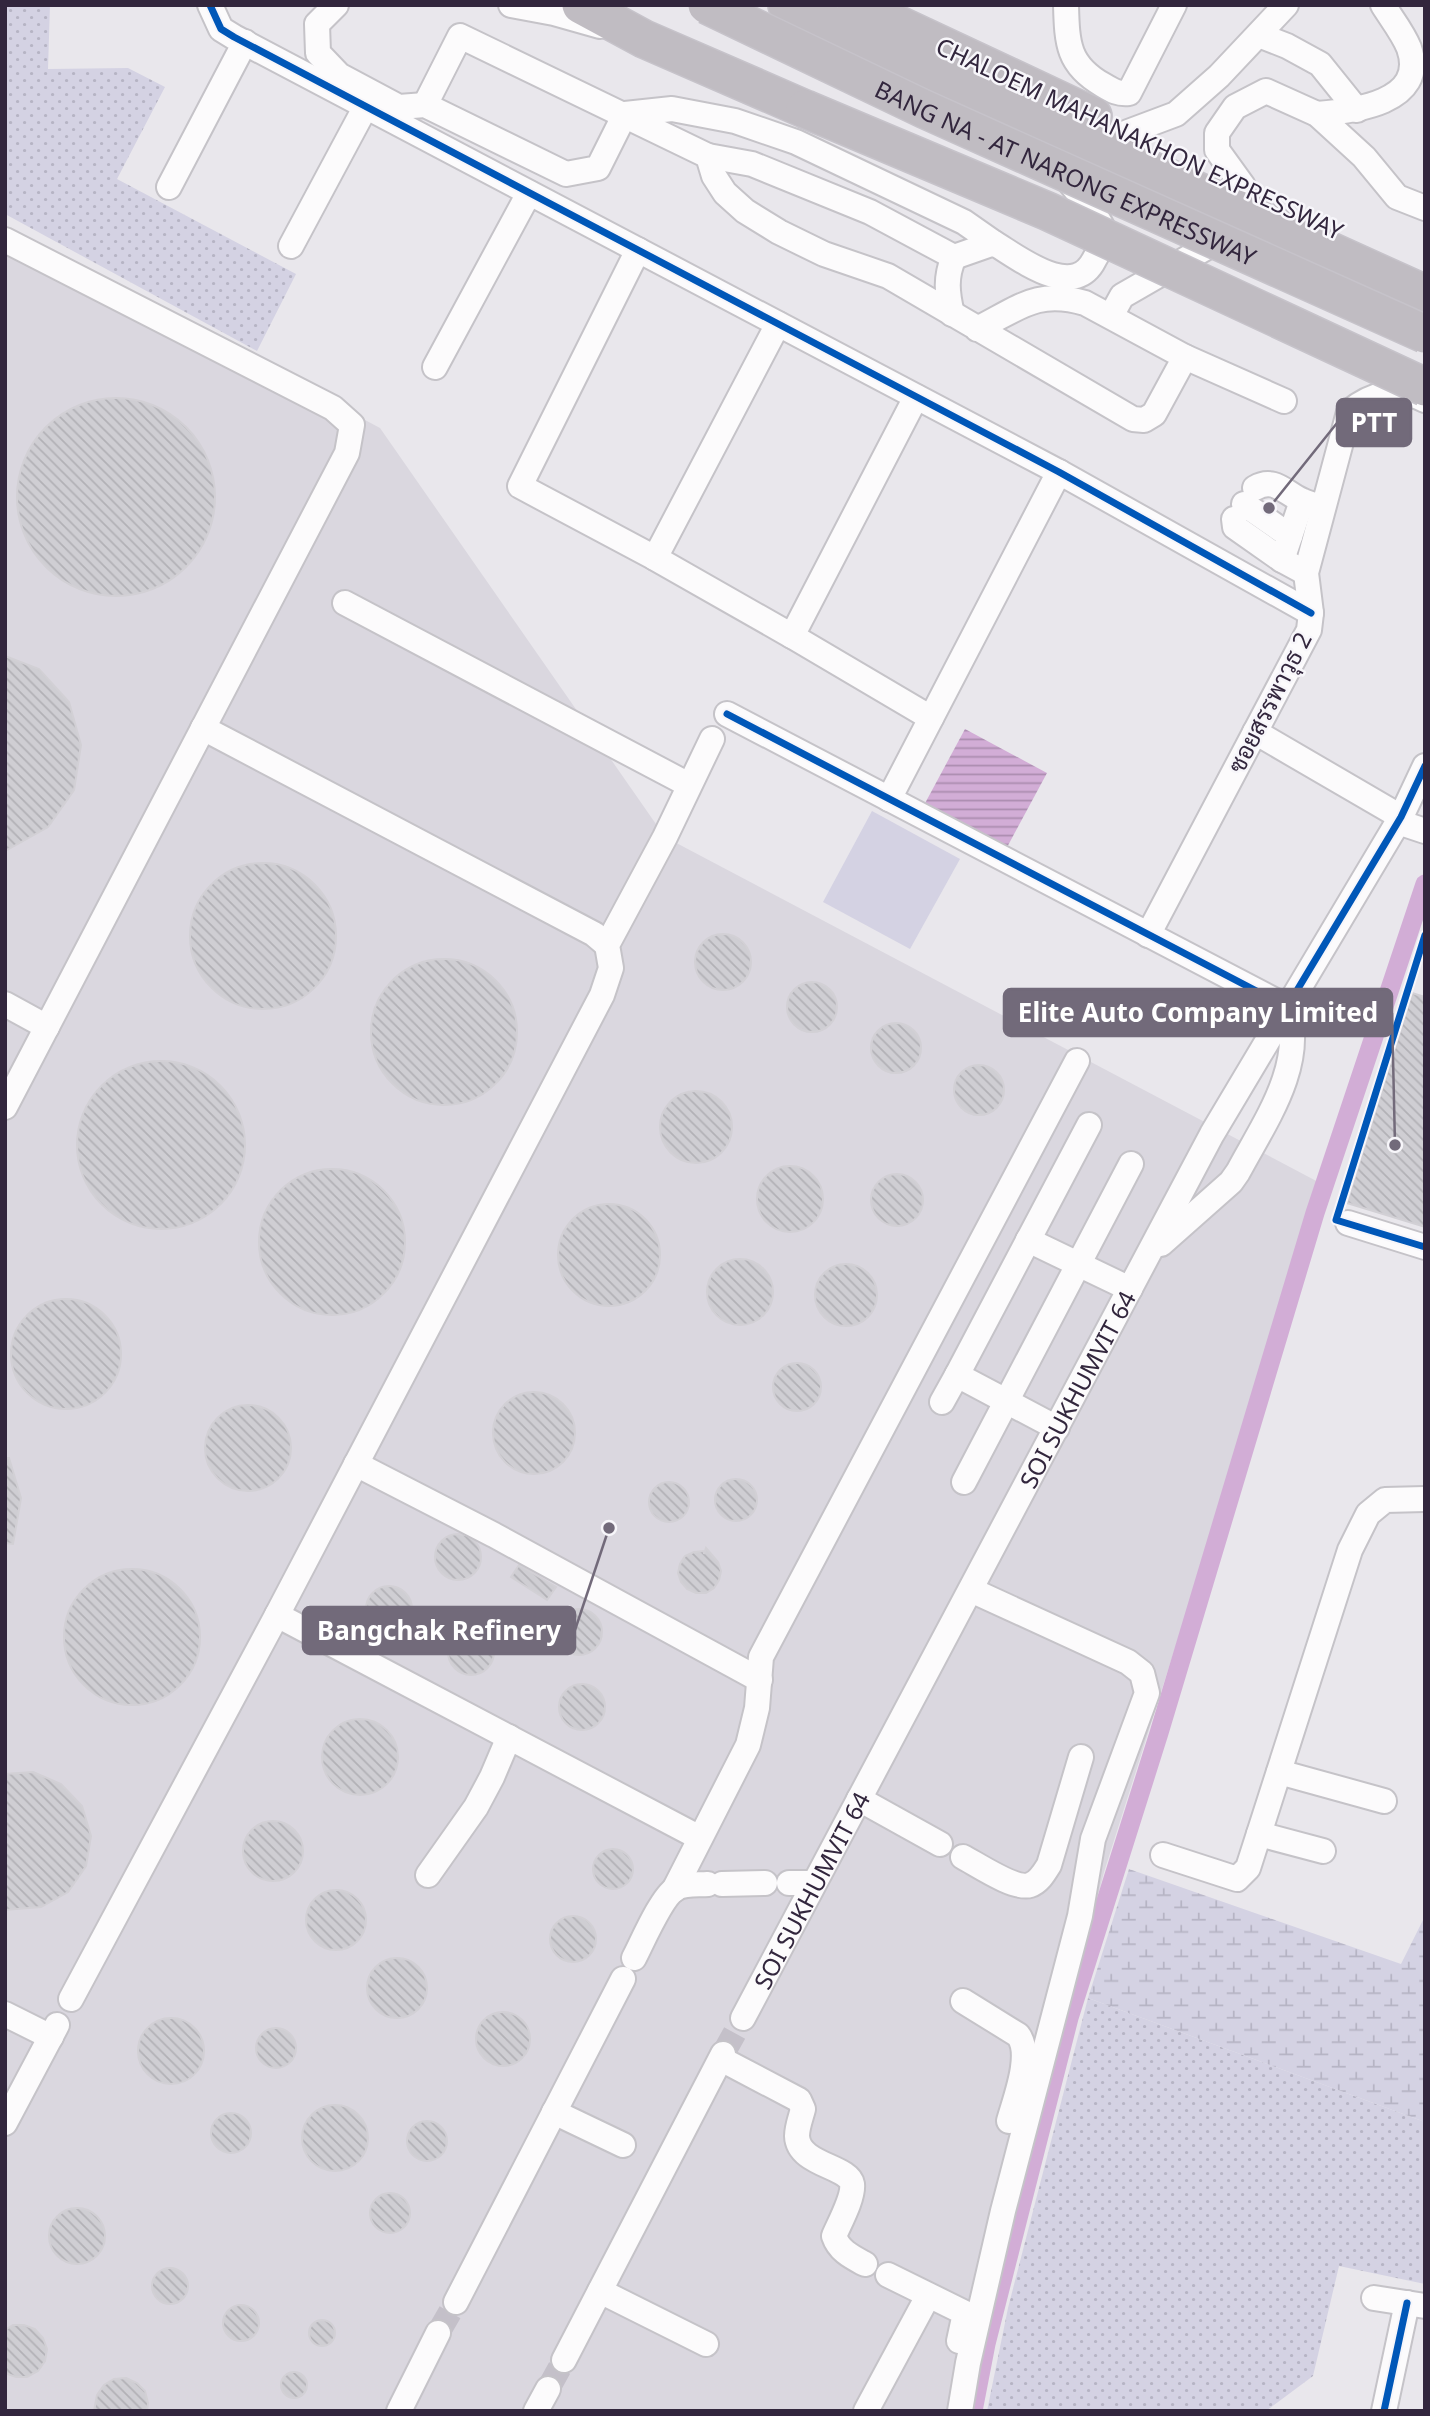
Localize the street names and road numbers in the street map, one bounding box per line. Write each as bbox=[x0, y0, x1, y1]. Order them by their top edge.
street label: CHALOEM MAHANAKHON EXPRESSWAY bbox=[931, 29, 1349, 247]
street label: BANG NA - AT NARONG EXPRESSWAY bbox=[870, 72, 1262, 273]
street label: ซอยสรรพาวุธ 2 bbox=[1219, 626, 1320, 779]
street label: SOI SUKHUMVIT 64 bbox=[1011, 1284, 1143, 1493]
street label: SOI SUKHUMVIT 64 bbox=[745, 1785, 877, 1994]

